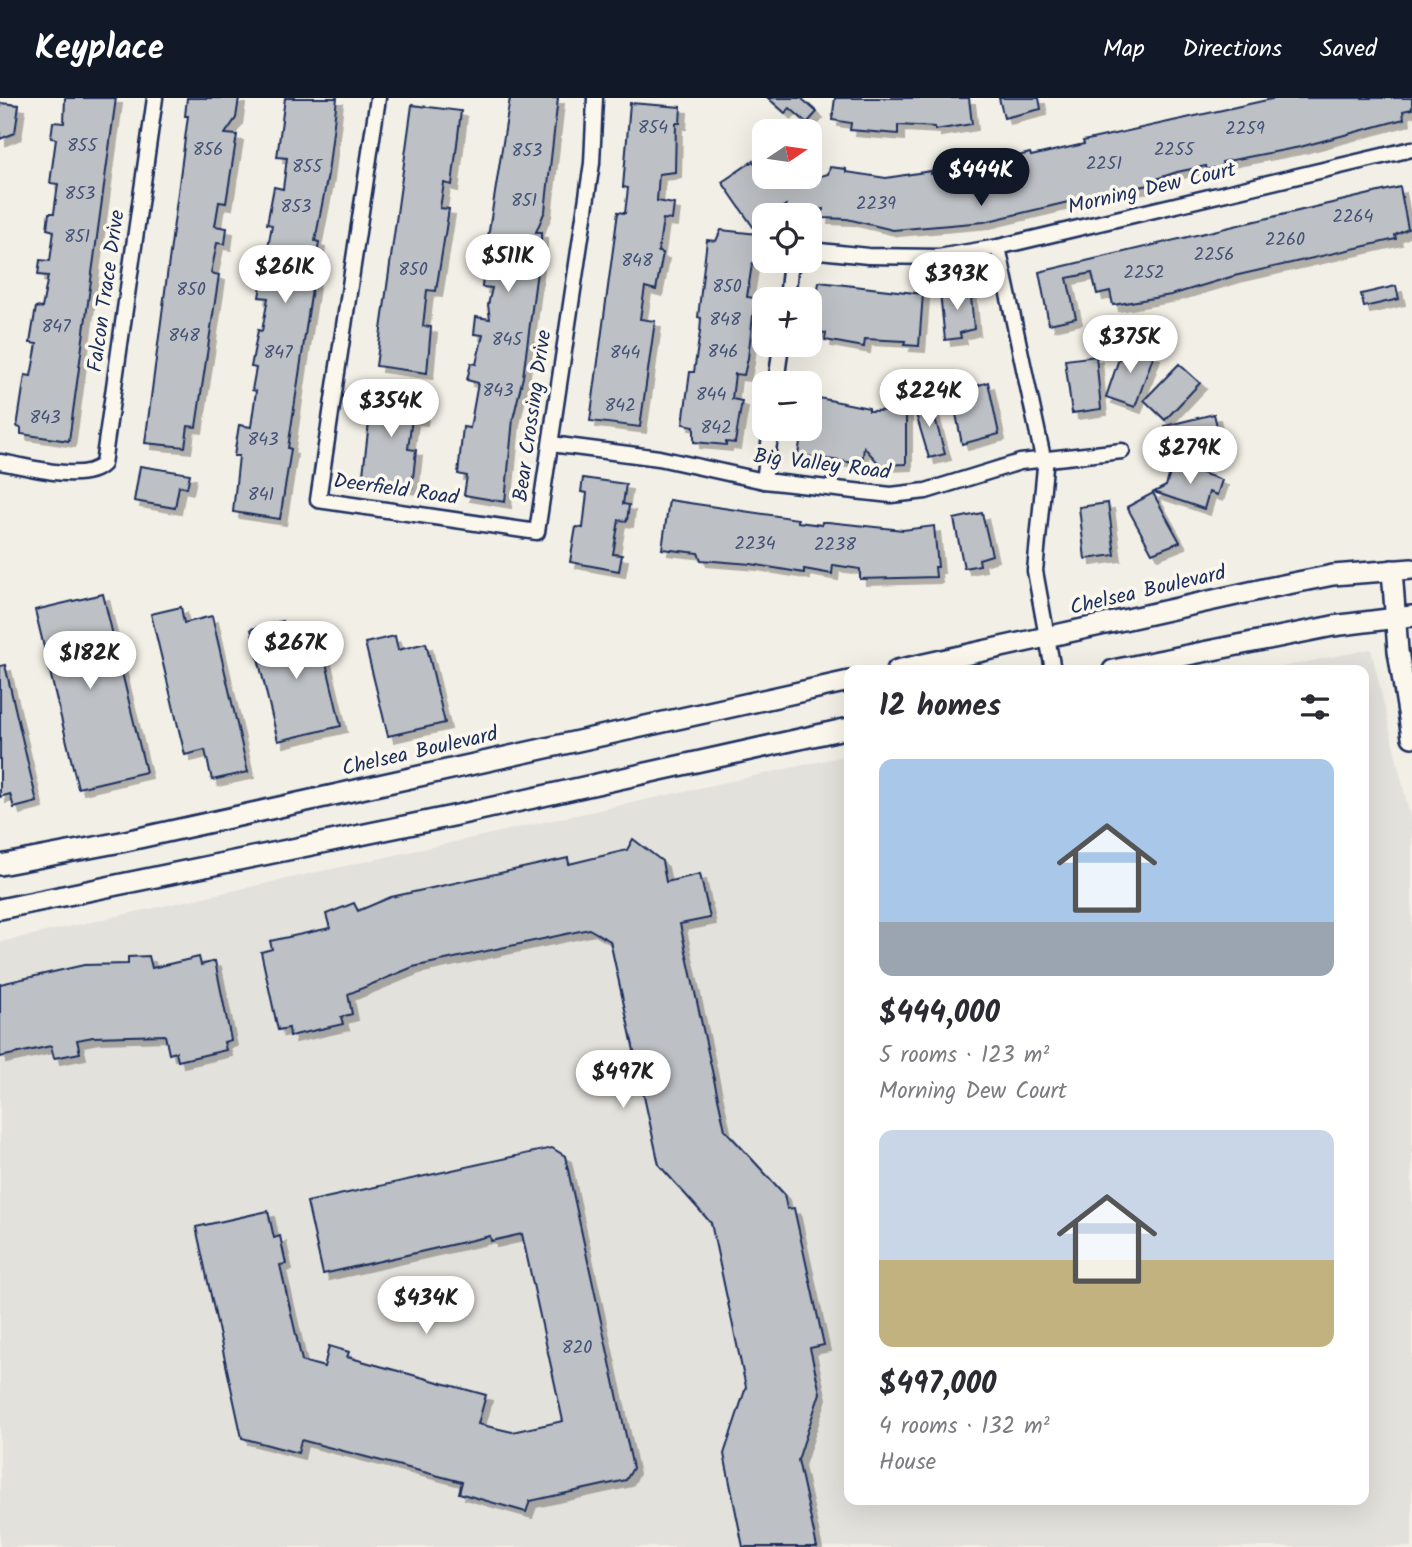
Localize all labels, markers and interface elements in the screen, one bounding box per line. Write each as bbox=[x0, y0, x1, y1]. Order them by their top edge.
text: Keyplace bbox=[35, 23, 164, 76]
text: Map bbox=[1103, 30, 1145, 69]
text: Directions bbox=[1183, 30, 1282, 69]
text: Saved bbox=[1320, 30, 1377, 69]
house number: 854 bbox=[638, 114, 668, 143]
house number: 2259 bbox=[1225, 115, 1265, 144]
north arrow bbox=[752, 119, 822, 189]
map controls bbox=[752, 119, 822, 441]
house number: 855 bbox=[67, 132, 98, 161]
house number: 856 bbox=[193, 136, 223, 165]
house number: 2255 bbox=[1154, 136, 1195, 165]
house number: 853 bbox=[512, 137, 542, 166]
pin: $444K bbox=[932, 148, 1030, 208]
house number: 2251 bbox=[1086, 150, 1122, 179]
house number: 855 bbox=[292, 153, 323, 182]
text: $444K bbox=[948, 153, 1014, 189]
street label: Morning Dew Court bbox=[1065, 153, 1240, 224]
house number: 853 bbox=[65, 180, 95, 209]
house number: 851 bbox=[511, 187, 537, 216]
house number: 2239 bbox=[856, 190, 896, 219]
house number: 853 bbox=[281, 193, 311, 222]
button: locate bbox=[752, 203, 822, 273]
house number: 2264 bbox=[1333, 203, 1374, 232]
street label: Falcon Trace Drive bbox=[79, 207, 135, 374]
house number: 851 bbox=[64, 223, 90, 252]
house number: 2260 bbox=[1265, 226, 1305, 255]
pin: $511K bbox=[459, 234, 557, 294]
text: $511K bbox=[482, 239, 535, 275]
house number: 2256 bbox=[1194, 241, 1234, 270]
pin: $261K bbox=[236, 246, 334, 305]
house number: 848 bbox=[621, 247, 653, 276]
text: $261K bbox=[255, 250, 315, 286]
pin: $393K bbox=[908, 252, 1006, 312]
house number: 850 bbox=[398, 256, 428, 285]
text: $393K bbox=[925, 257, 989, 293]
house number: 2252 bbox=[1123, 259, 1165, 288]
house number: 850 bbox=[712, 273, 742, 302]
house number: 850 bbox=[176, 276, 206, 305]
button: + bbox=[752, 287, 822, 357]
house number: 848 bbox=[709, 306, 741, 335]
house number: 847 bbox=[41, 313, 71, 342]
pin: $375K bbox=[1081, 316, 1179, 375]
text: $375K bbox=[1099, 320, 1161, 356]
house number: 848 bbox=[168, 322, 200, 351]
house number: 845 bbox=[492, 326, 524, 355]
street label: Bear Crossing Drive bbox=[505, 327, 561, 504]
house number: 846 bbox=[708, 338, 738, 367]
house number: 847 bbox=[263, 339, 293, 368]
house number: 844 bbox=[610, 339, 640, 368]
pin: $224K bbox=[880, 370, 978, 429]
button: − bbox=[752, 371, 822, 441]
text: $224K bbox=[896, 374, 962, 410]
house number: 843 bbox=[482, 377, 514, 406]
pin: $354K bbox=[342, 380, 440, 439]
house number: 844 bbox=[696, 381, 726, 410]
text: $354K bbox=[359, 384, 423, 420]
house number: 842 bbox=[604, 392, 636, 421]
house number: 843 bbox=[29, 404, 61, 433]
house number: 842 bbox=[700, 414, 732, 443]
house number: 843 bbox=[247, 426, 279, 455]
pin: $279K bbox=[1141, 426, 1239, 486]
text: $279K bbox=[1158, 431, 1222, 467]
street label: Big Valley Road bbox=[752, 440, 893, 490]
street label: Deerfield Road bbox=[331, 465, 461, 515]
house number: 841 bbox=[248, 481, 274, 510]
house number: 2234 bbox=[734, 530, 776, 559]
house number: 2238 bbox=[814, 531, 856, 560]
street label: Chelsea Boulevard bbox=[1067, 557, 1230, 625]
pin: $267K bbox=[247, 622, 345, 681]
text: $267K bbox=[264, 626, 328, 662]
pin: $182K bbox=[41, 632, 139, 691]
text: $182K bbox=[59, 636, 121, 672]
text: 12 homes bbox=[879, 683, 1001, 731]
icon: filters bbox=[1296, 688, 1334, 726]
street label: Chelsea Boulevard bbox=[339, 718, 502, 786]
icon: home bbox=[1044, 805, 1170, 931]
text: $444,000 bbox=[879, 990, 1000, 1038]
text: 5 rooms · 123 m² bbox=[879, 1038, 1049, 1074]
pin: $497K bbox=[574, 1051, 672, 1110]
text: $497K bbox=[592, 1055, 654, 1091]
text: Morning Dew Court bbox=[879, 1074, 1067, 1110]
icon: home bbox=[1044, 1176, 1170, 1302]
pin: $434K bbox=[377, 1276, 475, 1336]
text: $434K bbox=[393, 1281, 459, 1317]
house number: 820 bbox=[562, 1334, 592, 1363]
text: $497,000 bbox=[879, 1361, 996, 1409]
text: 4 rooms · 132 m² bbox=[879, 1409, 1050, 1445]
text: House bbox=[879, 1445, 936, 1481]

